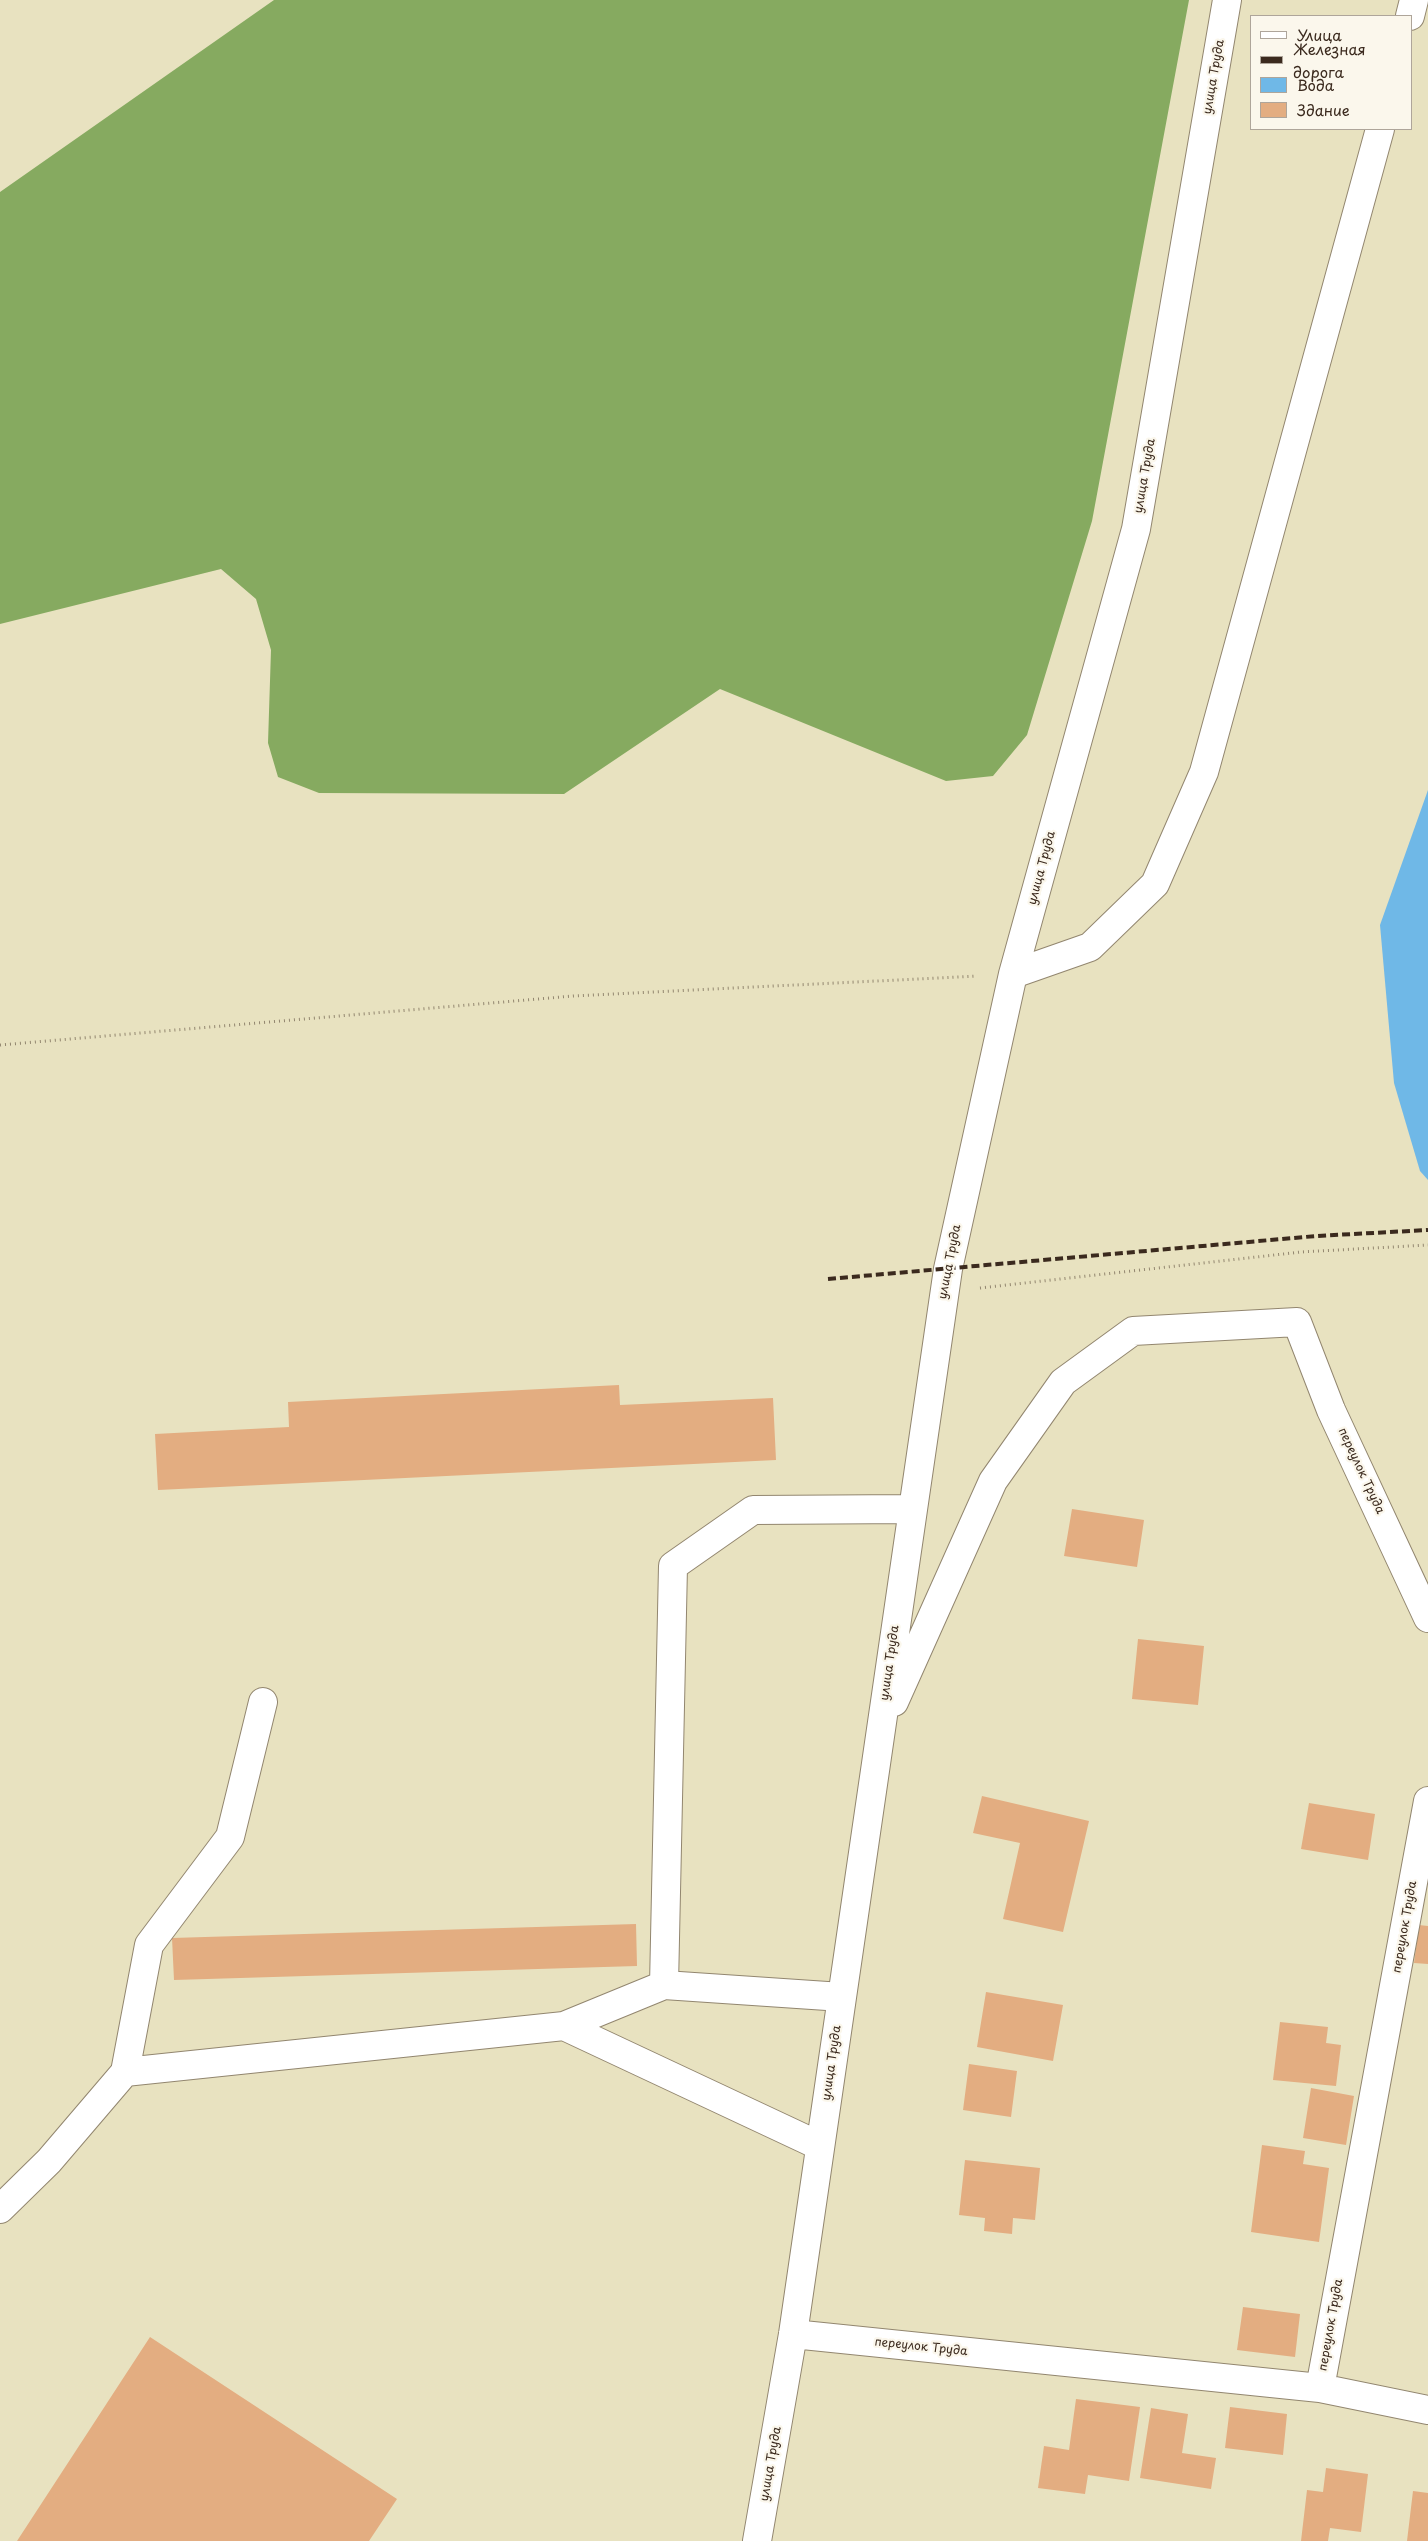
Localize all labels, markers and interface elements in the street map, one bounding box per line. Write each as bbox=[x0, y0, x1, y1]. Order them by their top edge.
legend bbox=[1250, 15, 1413, 130]
text: Улица bbox=[1297, 23, 1342, 46]
text: Железная дорога bbox=[1293, 37, 1366, 83]
street label: улица Труда bbox=[1200, 38, 1228, 116]
text: Вода bbox=[1297, 73, 1334, 96]
text: Здание bbox=[1297, 98, 1350, 121]
street label: улица Труда bbox=[1131, 437, 1159, 515]
street label: улица Труда bbox=[1025, 830, 1059, 906]
street label: улица Труда bbox=[936, 1223, 964, 1301]
street label: переулок Труда bbox=[1335, 1426, 1387, 1516]
street label: улица Труда bbox=[878, 1625, 902, 1701]
street label: переулок Труда bbox=[1390, 1880, 1420, 1974]
street label: улица Труда bbox=[820, 2025, 844, 2101]
street label: переулок Труда bbox=[1316, 2278, 1346, 2372]
street label: переулок Труда bbox=[874, 2335, 968, 2359]
street label: улица Труда bbox=[757, 2425, 785, 2503]

